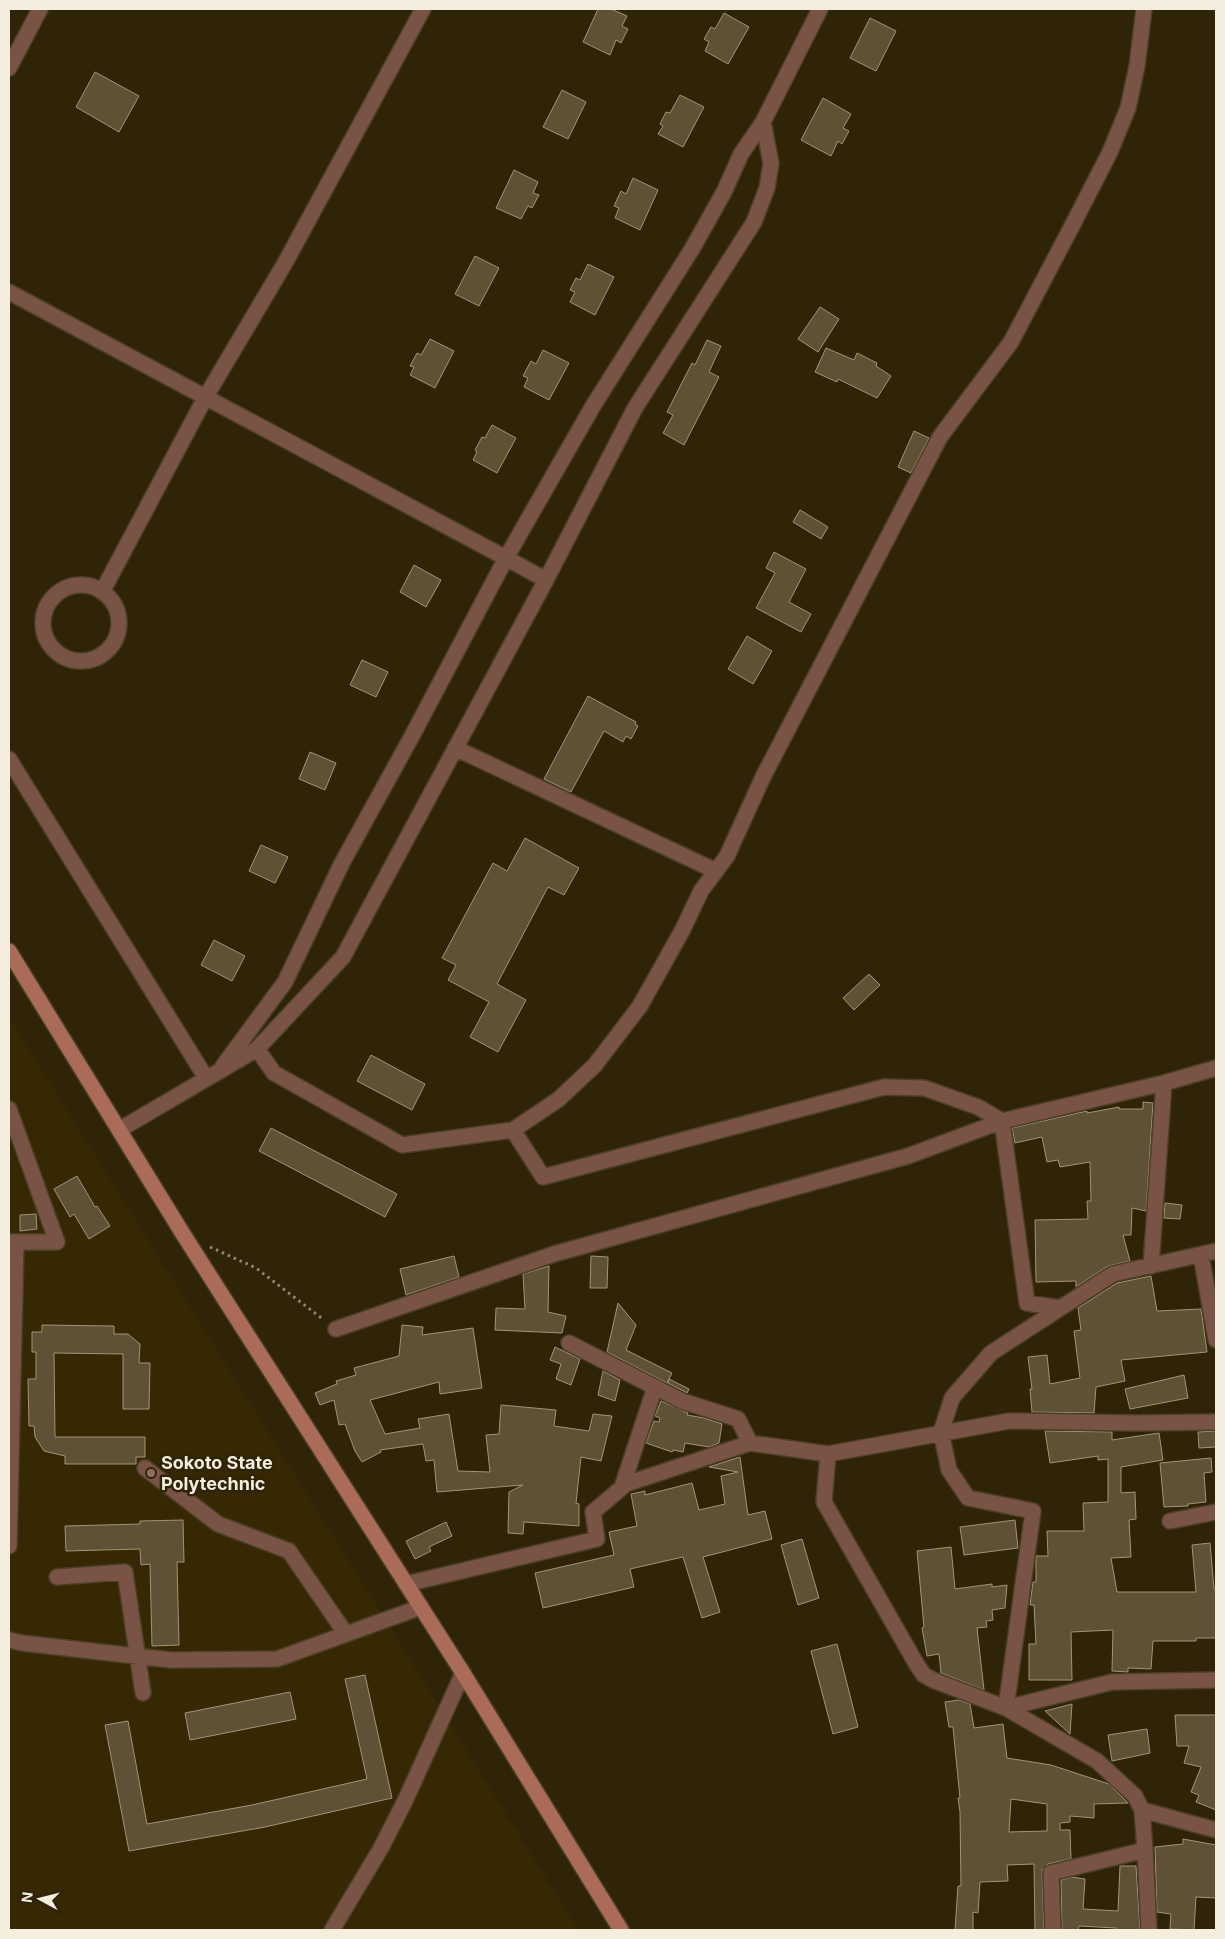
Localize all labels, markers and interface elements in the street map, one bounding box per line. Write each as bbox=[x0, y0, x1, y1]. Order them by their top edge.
place label: Sokoto State Polytechnic bbox=[161, 1452, 273, 1494]
marker: Sokoto State Polytechnic bbox=[145, 1467, 157, 1479]
north arrow bbox=[15, 1874, 65, 1924]
text: N bbox=[18, 1891, 36, 1904]

